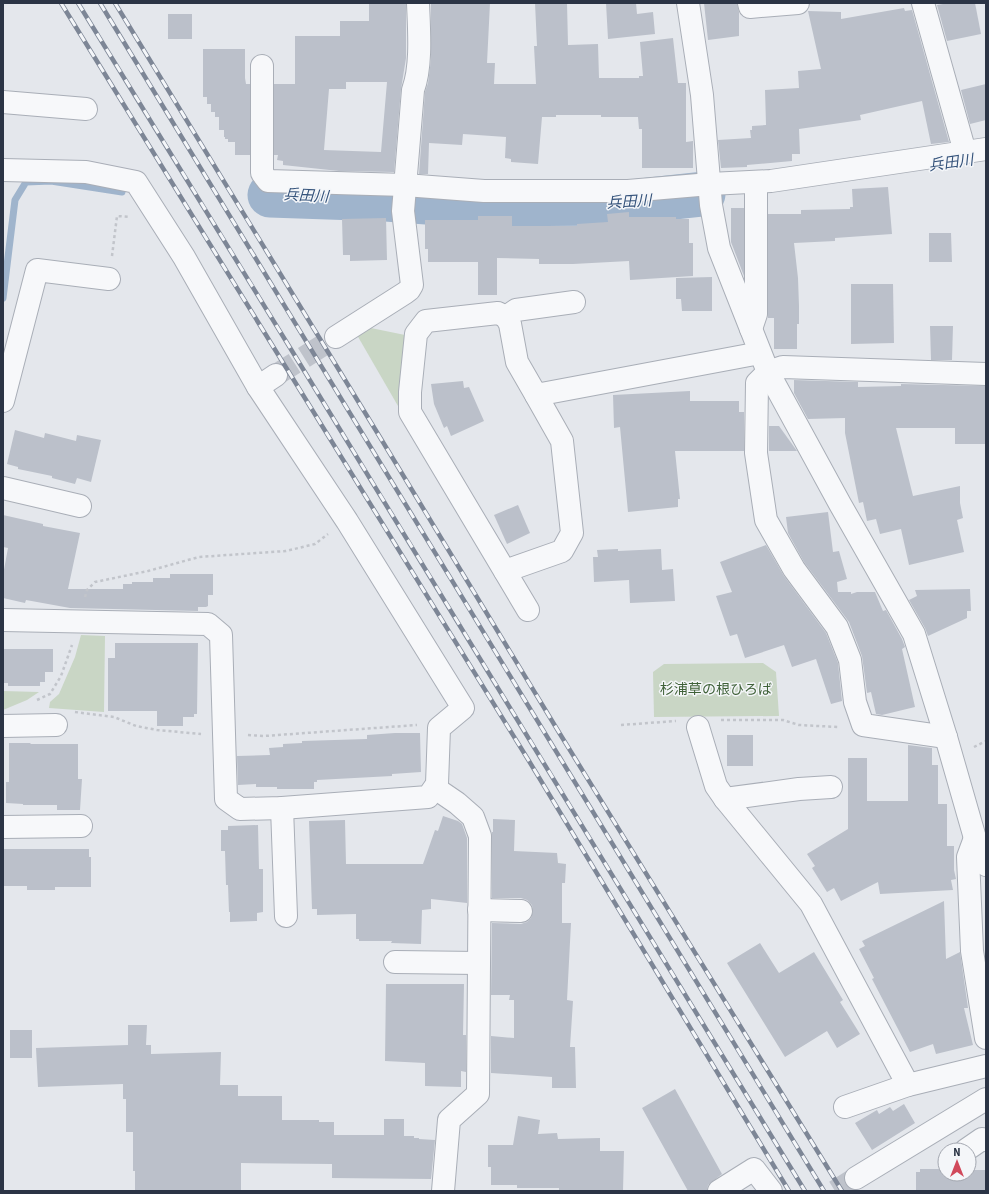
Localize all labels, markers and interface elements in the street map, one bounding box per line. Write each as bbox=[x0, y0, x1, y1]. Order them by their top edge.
water label: 兵田川 bbox=[927, 149, 977, 177]
water label: 兵田川 bbox=[283, 184, 331, 208]
water label: 兵田川 bbox=[606, 190, 654, 214]
park label: 杉浦草の根ひろば bbox=[660, 680, 772, 700]
north arrow bbox=[937, 1142, 977, 1182]
text: N bbox=[953, 1145, 961, 1160]

